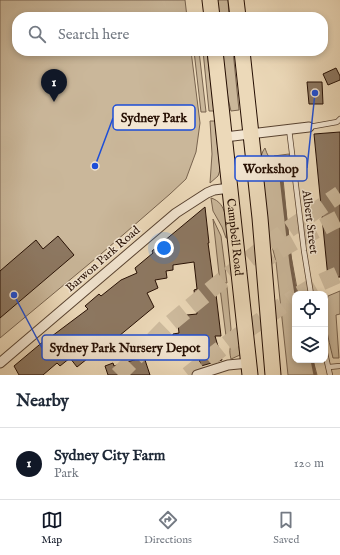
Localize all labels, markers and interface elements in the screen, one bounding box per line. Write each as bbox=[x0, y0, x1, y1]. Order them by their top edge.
search box bbox=[12, 12, 328, 56]
icon: search bbox=[26, 23, 48, 45]
text: Search here bbox=[58, 25, 129, 44]
pin: 1 bbox=[41, 69, 67, 102]
callout: Sydney Park bbox=[113, 105, 195, 130]
text: Sydney Park bbox=[121, 110, 188, 127]
callout: Workshop bbox=[235, 156, 307, 181]
text: Workshop bbox=[242, 161, 299, 178]
street label: Albert Street bbox=[299, 188, 321, 255]
street label: Campbell Road bbox=[223, 197, 247, 277]
street label: Barwon Park Road bbox=[63, 222, 144, 295]
your location bbox=[154, 238, 174, 258]
map controls bbox=[292, 291, 328, 363]
button: locate bbox=[292, 291, 328, 327]
button: layers bbox=[292, 327, 328, 363]
callout: Sydney Park Nursery Depot bbox=[42, 335, 209, 360]
text: Sydney Park Nursery Depot bbox=[49, 340, 201, 357]
text: Nearby bbox=[16, 391, 69, 412]
text: Sydney City Farm bbox=[54, 446, 165, 465]
text: 1 bbox=[27, 455, 31, 472]
text: 120 m bbox=[294, 455, 324, 472]
text: Park bbox=[54, 465, 79, 482]
tab: Map bbox=[41, 509, 63, 547]
tab: Directions bbox=[144, 509, 192, 547]
tab: Saved bbox=[273, 509, 299, 547]

